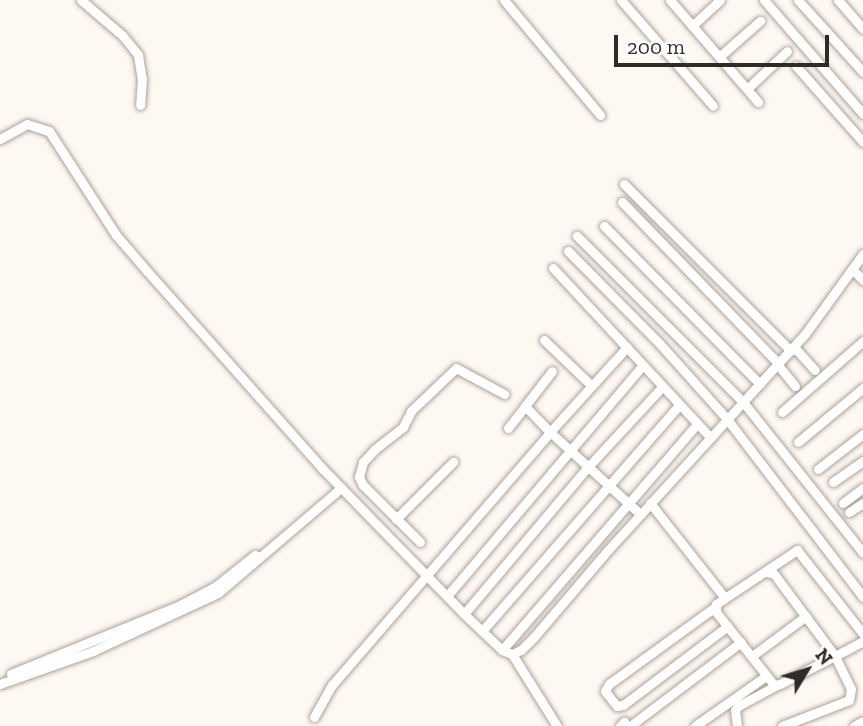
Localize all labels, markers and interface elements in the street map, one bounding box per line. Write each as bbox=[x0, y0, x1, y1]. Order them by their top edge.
scale bar bbox=[618, 21, 833, 65]
text: 200 m bbox=[627, 34, 685, 59]
north arrow bbox=[772, 635, 842, 705]
text: N bbox=[810, 644, 837, 670]

